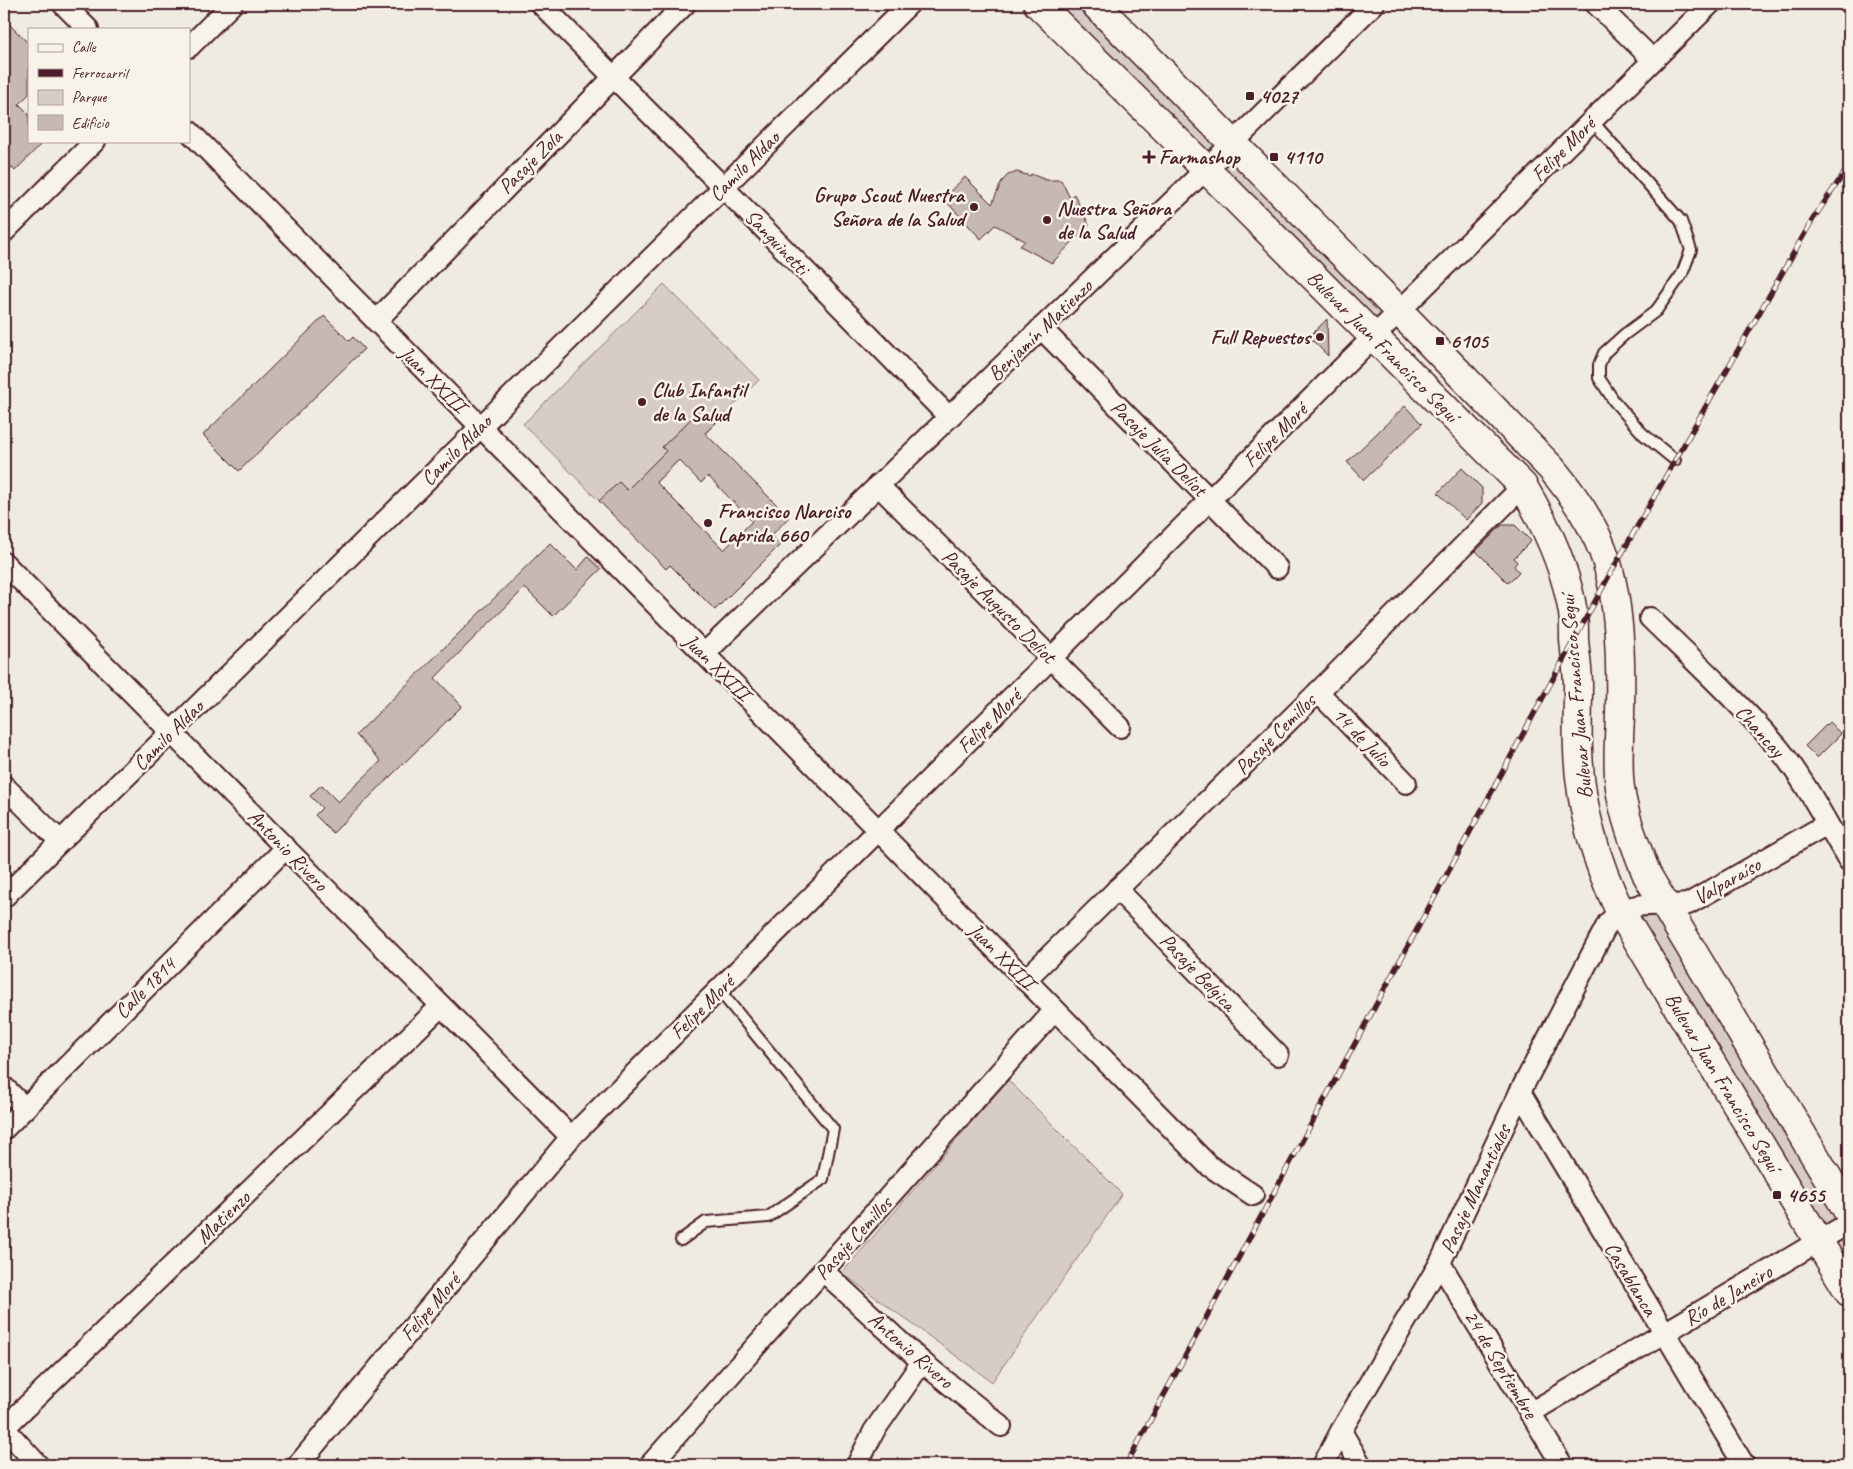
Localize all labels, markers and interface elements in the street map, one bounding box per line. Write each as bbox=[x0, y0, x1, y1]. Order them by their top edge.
legend bbox=[28, 28, 190, 142]
text: Calle bbox=[72, 38, 97, 57]
text: Ferrocarril bbox=[72, 64, 130, 83]
place label: 4027 bbox=[1260, 83, 1300, 109]
text: Parque bbox=[72, 88, 108, 107]
marker: 4027 bbox=[1244, 90, 1256, 102]
street label: Felipe Moré bbox=[1525, 109, 1603, 187]
text: Edificio bbox=[72, 114, 110, 133]
street label: Camilo Aldao bbox=[703, 123, 787, 207]
street label: Pasaje Zola bbox=[493, 124, 568, 199]
place label: Farmashop bbox=[1159, 144, 1241, 170]
place label: 4110 bbox=[1284, 144, 1324, 170]
marker: Farmashop bbox=[1143, 151, 1155, 163]
marker: 4110 bbox=[1268, 151, 1280, 163]
place label: Grupo Scout Nuestra Señora de la Salud bbox=[814, 182, 968, 232]
place label: Nuestra Señora de la Salud bbox=[1057, 195, 1172, 245]
marker: Grupo Scout Nuestra Señora de la Salud bbox=[968, 201, 980, 213]
street label: Sanguinetti bbox=[739, 204, 817, 283]
marker: Nuestra Señora de la Salud bbox=[1041, 214, 1053, 226]
street label: Bulevar Juan Francisco Seguí bbox=[1302, 265, 1467, 430]
street label: Benjamín Matienzo bbox=[982, 272, 1099, 386]
place label: Full Repuestos bbox=[1210, 324, 1313, 350]
place label: 6105 bbox=[1450, 328, 1490, 354]
marker: Full Repuestos bbox=[1314, 331, 1326, 343]
marker: 6105 bbox=[1434, 335, 1446, 347]
street label: Juan XXIII bbox=[393, 339, 475, 421]
place label: Club Infantil de la Salud bbox=[652, 377, 750, 427]
street label: Pasaje Julia Deliot bbox=[1105, 394, 1214, 503]
street label: Felipe Moré bbox=[1237, 395, 1315, 473]
marker: Club Infantil de la Salud bbox=[636, 396, 648, 408]
street label: Camilo Aldao bbox=[415, 407, 499, 491]
place label: Francisco Narciso Laprida 660 bbox=[718, 498, 852, 548]
marker: Francisco Narciso Laprida 660 bbox=[702, 517, 714, 529]
street label: Pasaje Augusto Deliot bbox=[936, 543, 1063, 670]
street label: Bulevar Juan Francisco Seguí bbox=[1554, 590, 1598, 800]
street label: Juan XXIII bbox=[677, 627, 759, 709]
street label: Felipe Moré bbox=[951, 681, 1029, 759]
street label: Pasaje Cemillos bbox=[1229, 687, 1322, 780]
street label: Camilo Aldao bbox=[127, 692, 211, 776]
street label: Chancay bbox=[1730, 699, 1792, 764]
street label: 14 de Julio bbox=[1327, 702, 1398, 774]
street label: Antonio Rivero bbox=[242, 803, 335, 898]
street label: Valparaíso bbox=[1689, 851, 1766, 911]
street label: Juan XXIII bbox=[962, 916, 1044, 998]
street label: Pasaje Belgica bbox=[1154, 928, 1243, 1018]
street label: Calle 1814 bbox=[109, 950, 183, 1024]
street label: Felipe Moré bbox=[664, 967, 742, 1045]
street label: Bulevar Juan Francisco Seguí bbox=[1659, 988, 1789, 1180]
street label: Pasaje Manantiales bbox=[1434, 1119, 1517, 1258]
place label: 4655 bbox=[1787, 1182, 1826, 1208]
street label: Matienzo bbox=[190, 1184, 257, 1249]
street label: Pasaje Cemillos bbox=[809, 1189, 899, 1285]
marker: 4655 bbox=[1771, 1189, 1783, 1201]
street label: Casablanca bbox=[1599, 1237, 1664, 1322]
street label: Río de Janeiro bbox=[1679, 1258, 1778, 1331]
street label: Felipe Moré bbox=[394, 1265, 468, 1346]
street label: 24 de Septiembre bbox=[1458, 1305, 1544, 1424]
street label: Antonio Rivero bbox=[863, 1306, 960, 1395]

